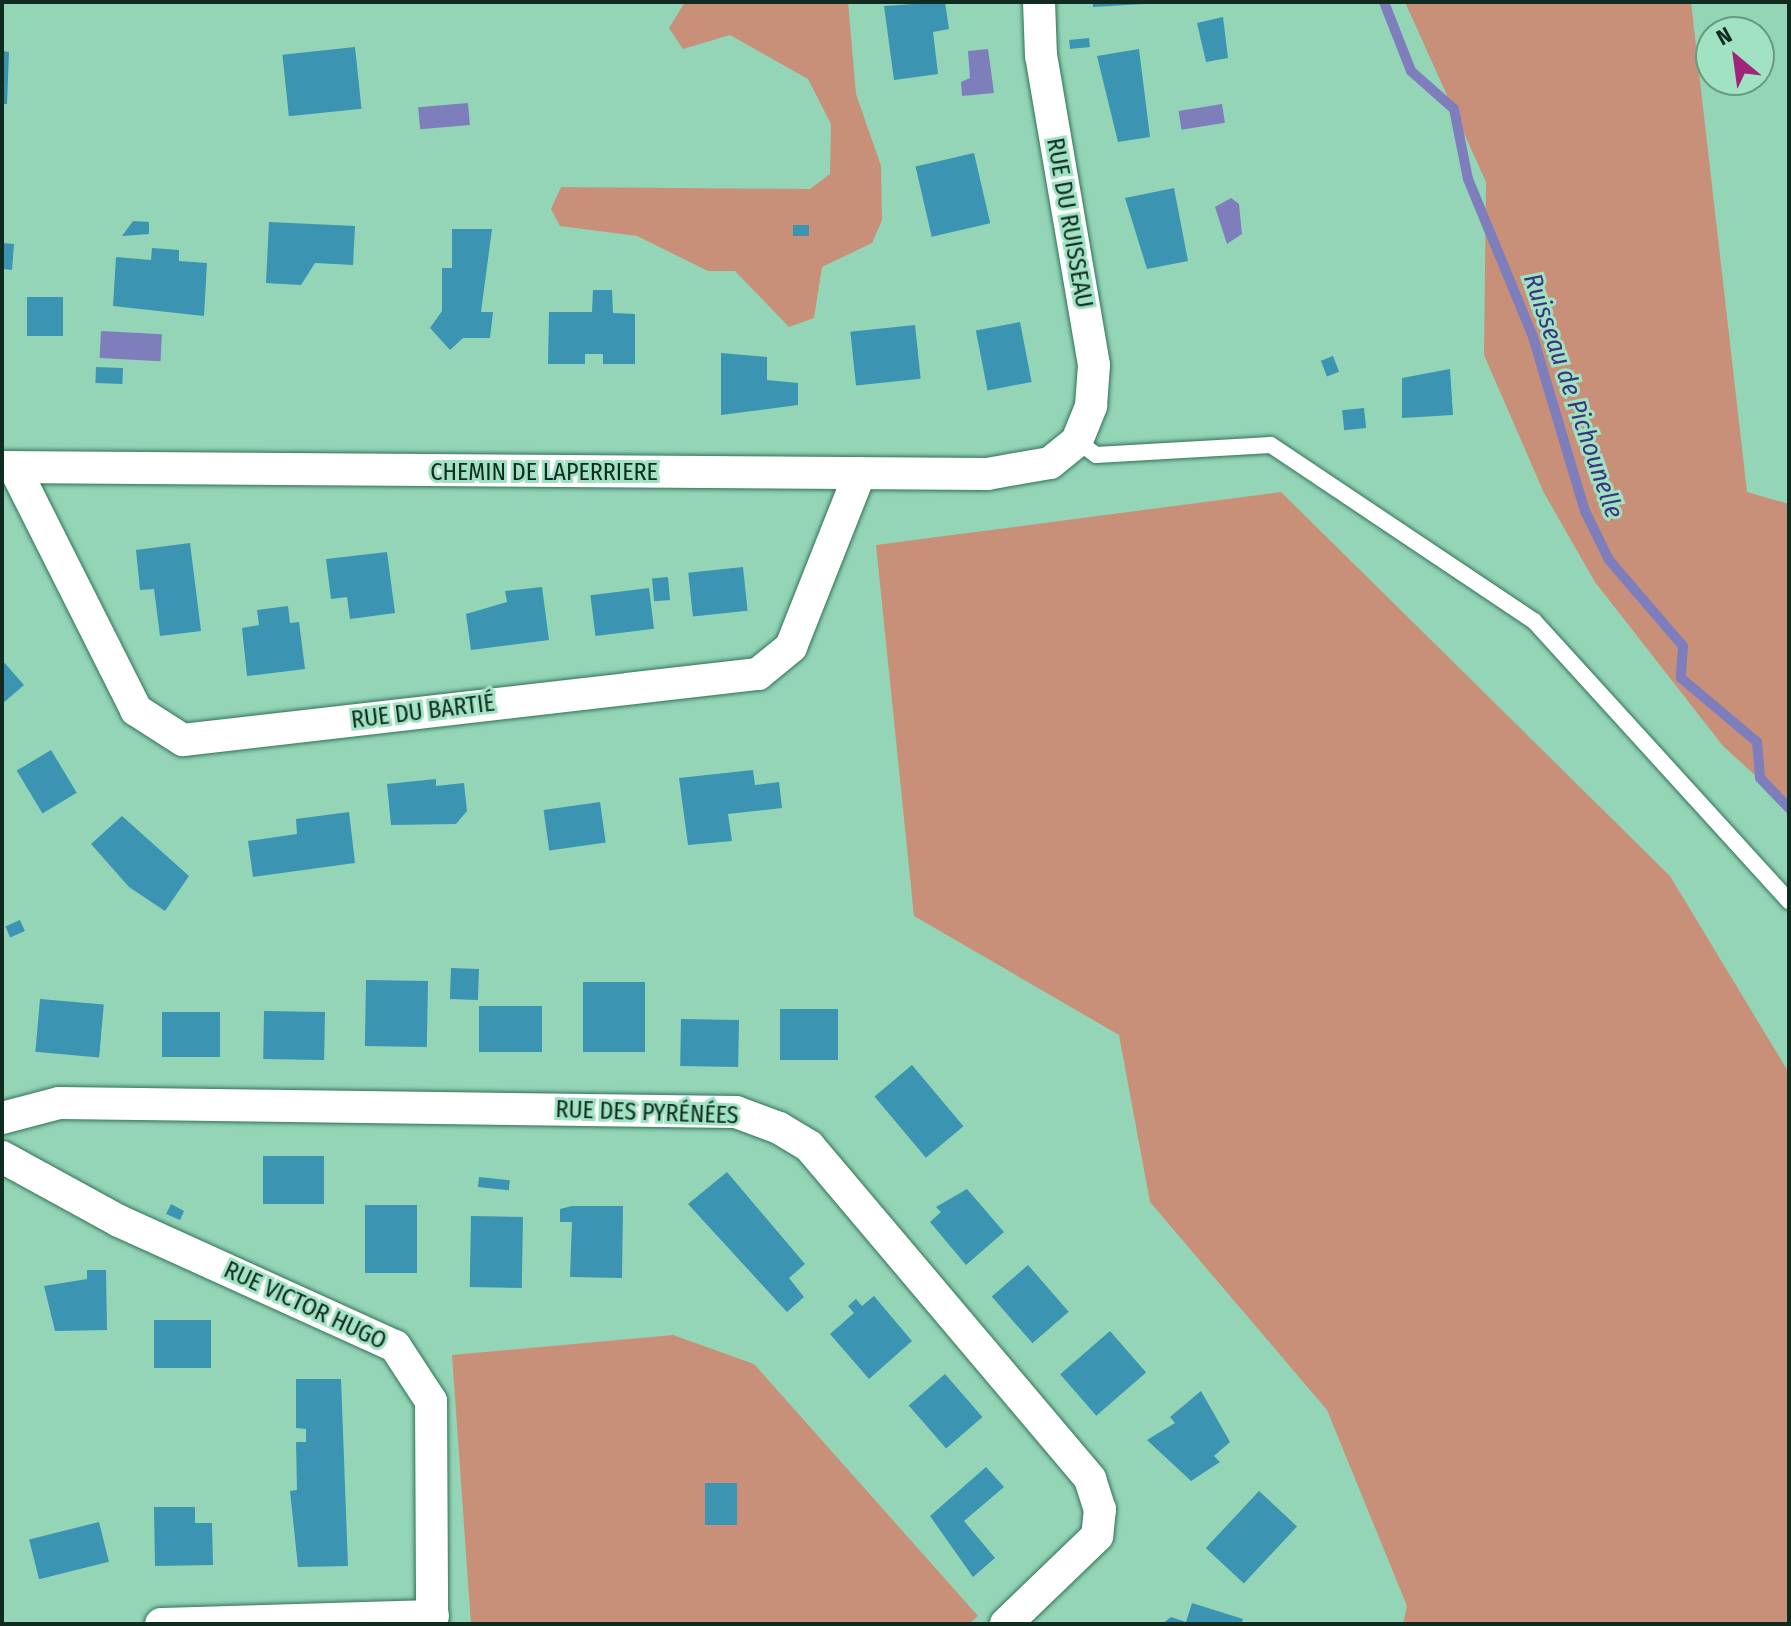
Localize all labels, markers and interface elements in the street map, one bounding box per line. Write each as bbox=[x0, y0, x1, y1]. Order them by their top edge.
north arrow bbox=[1695, 16, 1775, 96]
text: N bbox=[1712, 21, 1736, 51]
street label: RUE DU RUISSEAU bbox=[1040, 136, 1098, 310]
water label: Ruisseau de Pichounelle bbox=[1516, 270, 1630, 522]
street label: CHEMIN DE LAPERRIERE bbox=[430, 459, 658, 487]
street label: RUE DU BARTIÉ bbox=[350, 689, 496, 735]
street label: RUE DES PYRÉNÉES bbox=[555, 1095, 739, 1131]
street label: RUE VICTOR HUGO bbox=[219, 1256, 391, 1356]

